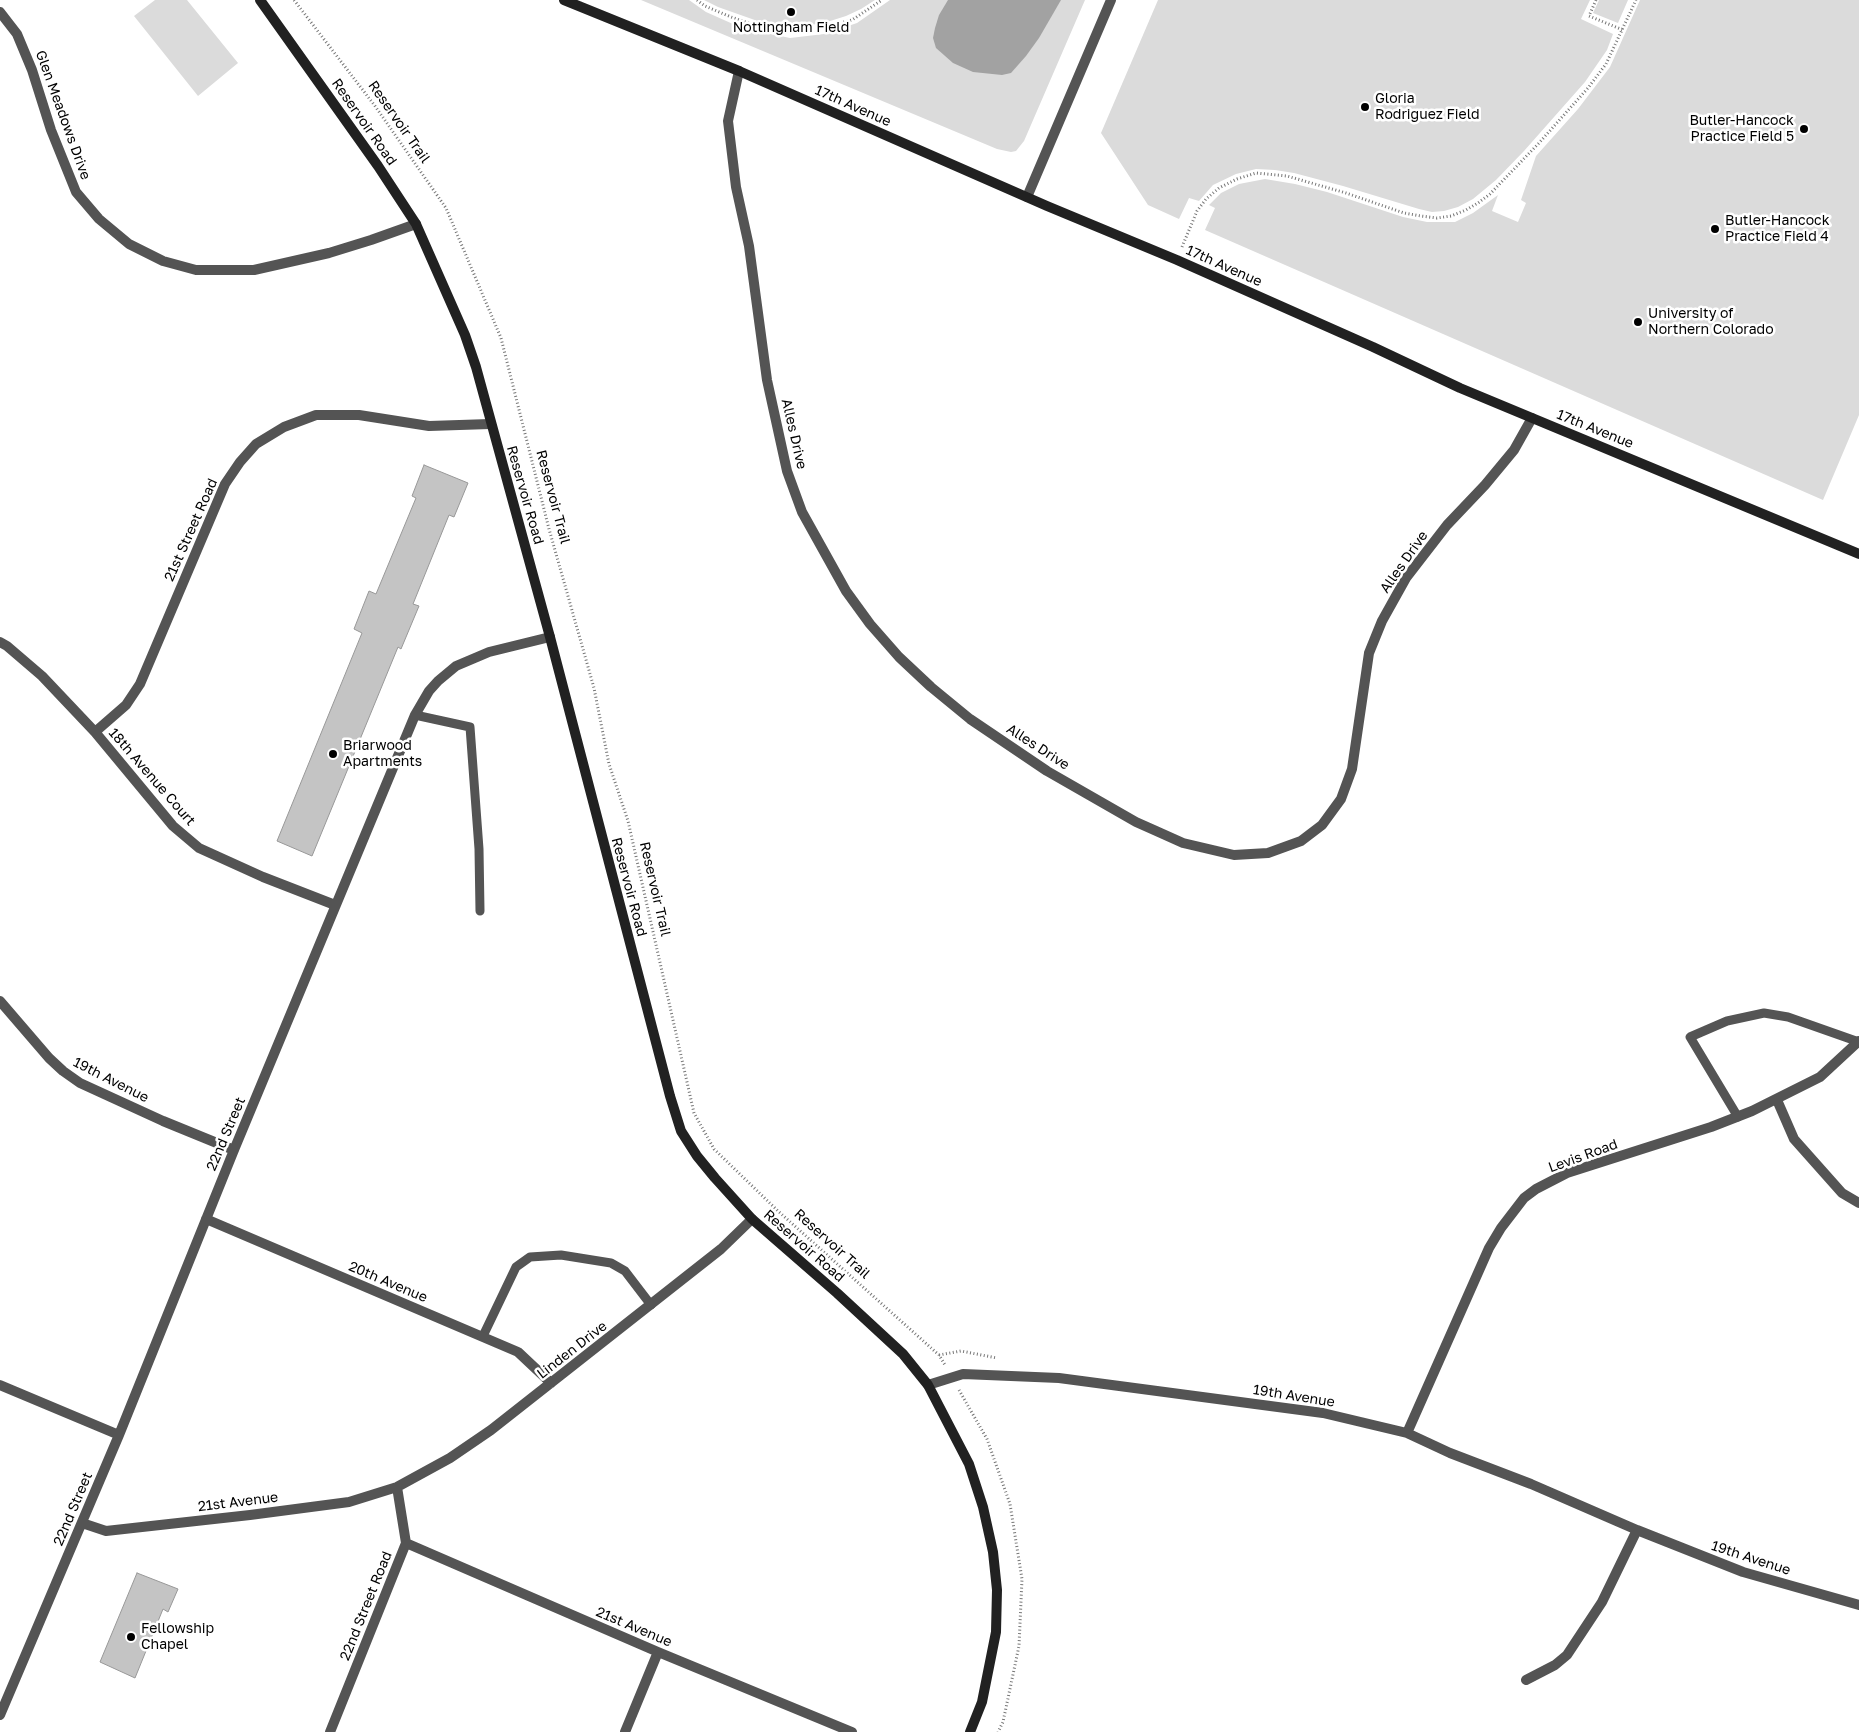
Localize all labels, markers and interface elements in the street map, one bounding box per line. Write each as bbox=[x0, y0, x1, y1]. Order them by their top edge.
marker: Nottingham Field bbox=[785, 6, 797, 18]
place label: Nottingham Field bbox=[733, 20, 849, 36]
street label: Glen Meadows Drive bbox=[32, 48, 94, 182]
street label: Reservoir Road bbox=[328, 75, 400, 169]
street label: Reservoir Trail bbox=[364, 78, 434, 166]
street label: 17th Avenue bbox=[812, 82, 894, 130]
place label: Gloria Rodriguez Field bbox=[1375, 91, 1480, 124]
marker: Gloria Rodriguez Field bbox=[1359, 101, 1371, 113]
place label: Butler-Hancock Practice Field 5 bbox=[1689, 113, 1794, 146]
marker: Butler-Hancock Practice Field 5 bbox=[1798, 123, 1810, 135]
place label: Butler-Hancock Practice Field 4 bbox=[1725, 213, 1830, 246]
marker: Butler-Hancock Practice Field 4 bbox=[1709, 223, 1721, 235]
street label: 17th Avenue bbox=[1183, 242, 1265, 290]
place label: University of Northern Colorado bbox=[1648, 306, 1774, 338]
marker: University of Northern Colorado bbox=[1632, 316, 1644, 328]
street label: Alles Drive bbox=[778, 397, 810, 471]
street label: 17th Avenue bbox=[1554, 406, 1636, 452]
street label: Reservoir Road bbox=[503, 444, 547, 546]
street label: Reservoir Trail bbox=[532, 448, 574, 546]
street label: 21st Street Road bbox=[161, 476, 221, 584]
street label: Alles Drive bbox=[1377, 528, 1431, 596]
street label: Alles Drive bbox=[1003, 720, 1073, 774]
street label: 18th Avenue Court bbox=[105, 725, 199, 829]
place label: Briarwood Apartments bbox=[343, 738, 422, 770]
marker: Briarwood Apartments bbox=[327, 748, 339, 760]
street label: Reservoir Road bbox=[608, 836, 650, 938]
street label: Reservoir Trail bbox=[636, 840, 674, 938]
street label: 19th Avenue bbox=[70, 1054, 152, 1106]
street label: 22nd Street bbox=[203, 1095, 249, 1173]
street label: Levis Road bbox=[1546, 1136, 1620, 1176]
street label: Reservoir Trail bbox=[791, 1205, 873, 1283]
street label: Reservoir Road bbox=[760, 1206, 848, 1286]
street label: 20th Avenue bbox=[346, 1258, 430, 1306]
street label: Linden Drive bbox=[534, 1318, 610, 1382]
street label: 19th Avenue bbox=[1252, 1381, 1336, 1411]
street label: 22nd Street bbox=[50, 1470, 96, 1548]
street label: 21st Avenue bbox=[197, 1489, 279, 1515]
street label: 19th Avenue bbox=[1709, 1537, 1793, 1579]
street label: 22nd Street Road bbox=[336, 1549, 396, 1663]
street label: 21st Avenue bbox=[594, 1603, 674, 1651]
place label: Fellowship Chapel bbox=[141, 1621, 214, 1654]
marker: Fellowship Chapel bbox=[125, 1631, 137, 1643]

